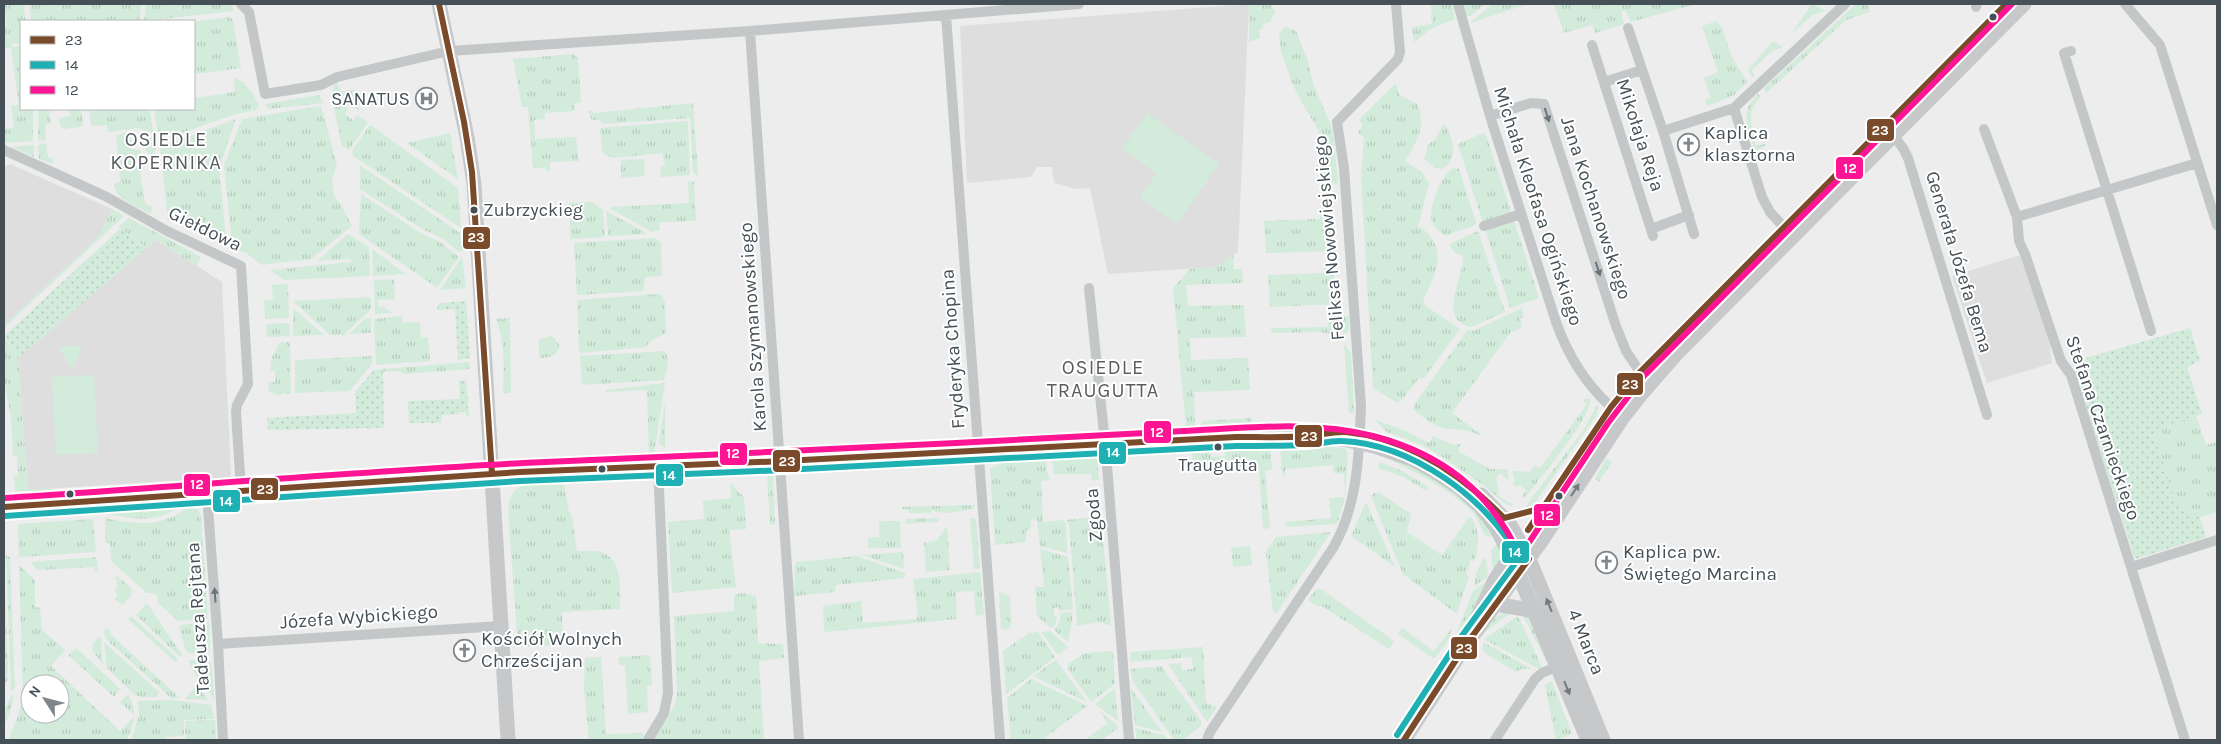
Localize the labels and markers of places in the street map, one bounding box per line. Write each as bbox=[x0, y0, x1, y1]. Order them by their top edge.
unlabelled marker bbox=[1988, 12, 1998, 22]
hospital icon: SANATUS bbox=[414, 87, 438, 111]
place label: SANATUS bbox=[331, 88, 410, 110]
place label: Kaplica klasztorna bbox=[1704, 122, 1796, 166]
church icon: Kaplica klasztorna bbox=[1676, 132, 1700, 156]
place label: Zubrzyckieg bbox=[483, 199, 583, 221]
marker: Zubrzyckieg bbox=[469, 205, 479, 215]
marker: Traugutta bbox=[1213, 442, 1223, 452]
place label: Traugutta bbox=[1178, 454, 1258, 476]
unlabelled marker bbox=[597, 464, 607, 474]
unlabelled marker bbox=[65, 489, 75, 499]
unlabelled marker bbox=[1554, 491, 1564, 501]
place label: Kaplica pw. Świętego Marcina bbox=[1623, 541, 1777, 585]
church icon: Kaplica pw. Świętego Marcina bbox=[1595, 551, 1619, 575]
place label: Kościół Wolnych Chrześcijan bbox=[481, 628, 622, 672]
church icon: Kościół Wolnych Chrześcijan bbox=[453, 638, 477, 662]

